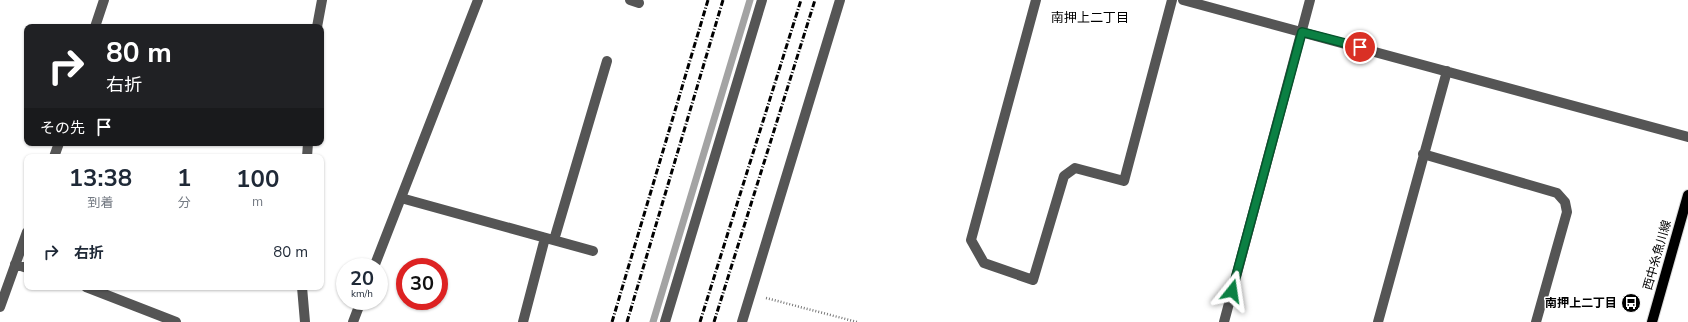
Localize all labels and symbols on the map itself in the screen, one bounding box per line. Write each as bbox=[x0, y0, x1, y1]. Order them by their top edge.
district label: 南押上二丁目 bbox=[1051, 9, 1129, 27]
pin bbox=[1343, 30, 1377, 64]
street label: 西中糸魚川線 bbox=[1639, 218, 1675, 292]
speed limit sign: 30 bbox=[396, 258, 448, 310]
position arrow bbox=[1211, 270, 1253, 312]
bus stop icon: 南押上二丁目 bbox=[1620, 292, 1642, 314]
place label: 南押上二丁目 bbox=[1545, 295, 1617, 311]

